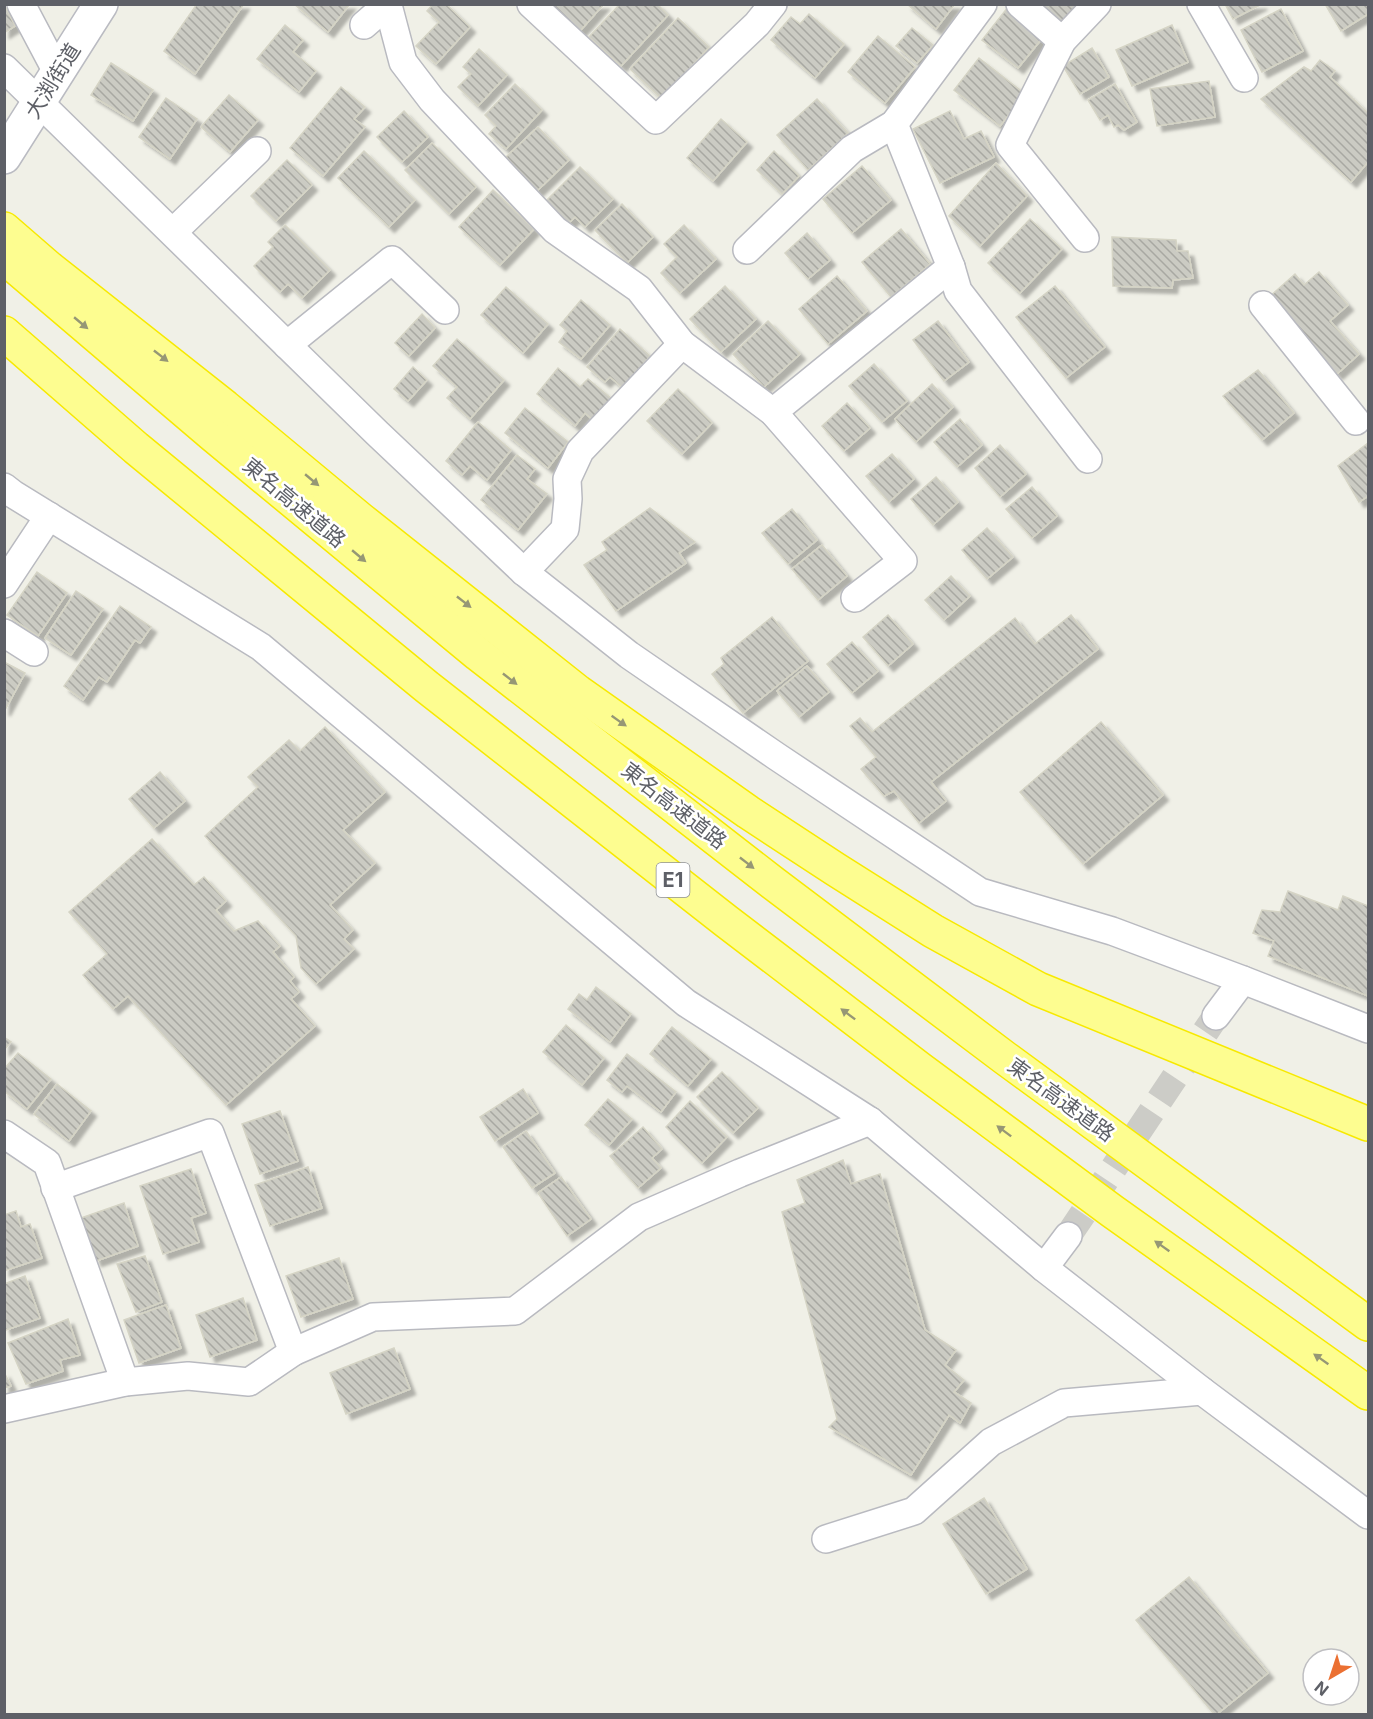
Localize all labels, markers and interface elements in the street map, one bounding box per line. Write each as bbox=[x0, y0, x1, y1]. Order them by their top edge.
street label: 大渕街道 bbox=[20, 38, 85, 123]
one-way arrow bbox=[73, 316, 88, 329]
one-way arrow bbox=[153, 350, 169, 363]
street label: 東名高速道路 bbox=[238, 453, 351, 553]
one-way arrow bbox=[304, 473, 320, 486]
one-way arrow bbox=[351, 550, 367, 563]
one-way arrow bbox=[456, 595, 472, 608]
one-way arrow bbox=[503, 673, 518, 685]
one-way arrow bbox=[610, 715, 626, 727]
street label: 東名高速道路 bbox=[617, 757, 732, 854]
one-way arrow bbox=[740, 857, 755, 869]
road number: E1 bbox=[656, 863, 690, 897]
one-way arrow bbox=[840, 1008, 856, 1021]
street label: 東名高速道路 bbox=[1003, 1052, 1120, 1147]
one-way arrow bbox=[997, 1126, 1012, 1138]
one-way arrow bbox=[1154, 1240, 1170, 1252]
one-way arrow bbox=[1313, 1353, 1329, 1365]
north arrow bbox=[1301, 1647, 1361, 1707]
text: N bbox=[1311, 1677, 1333, 1700]

